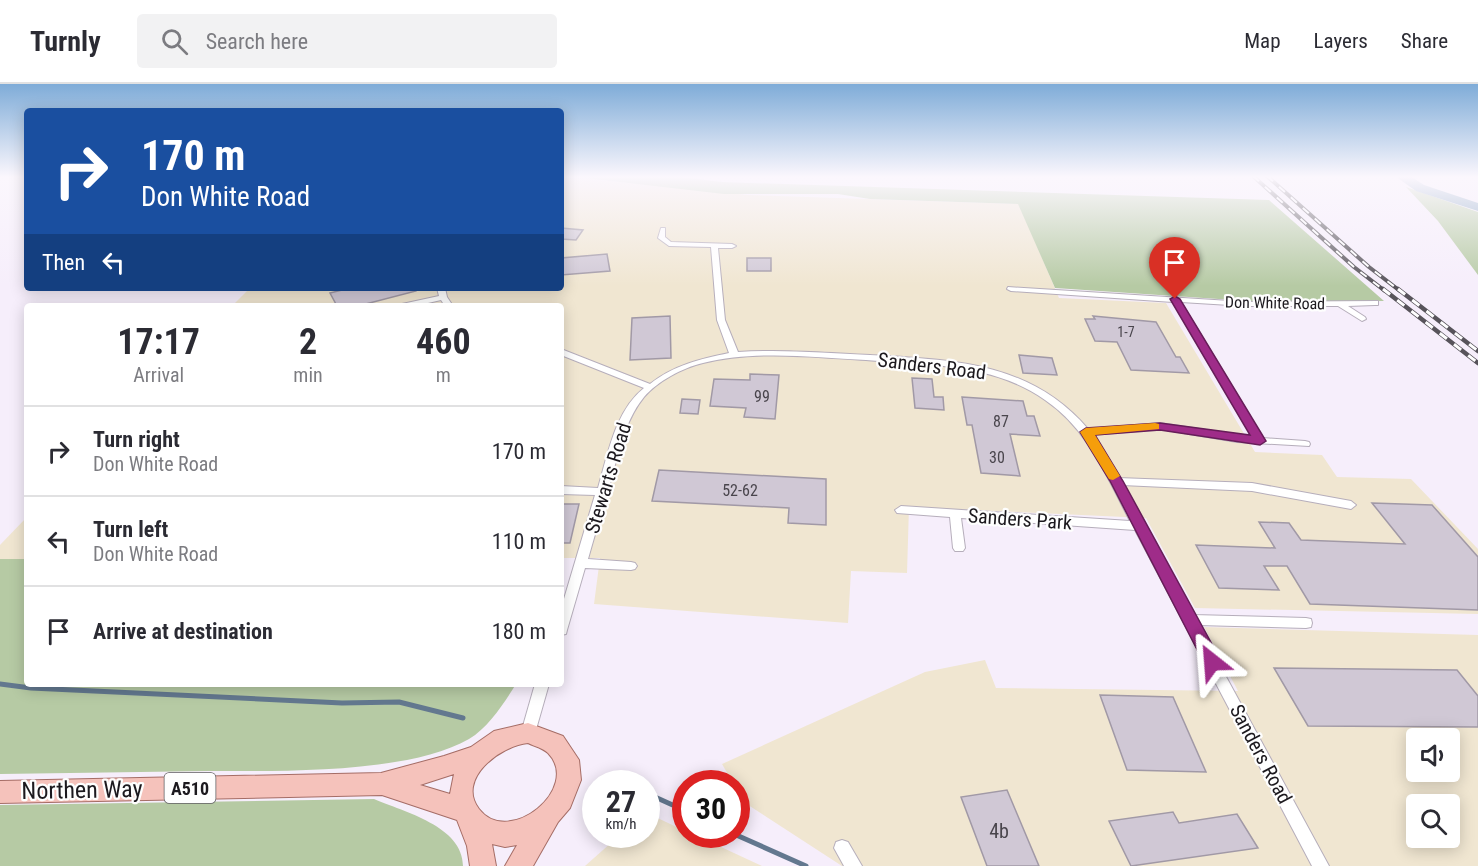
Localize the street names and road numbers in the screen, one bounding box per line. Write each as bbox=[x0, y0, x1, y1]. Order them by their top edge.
street label: Don White Road bbox=[1225, 293, 1325, 313]
street label: Sanders Road bbox=[876, 347, 988, 385]
street label: Stewarts Road bbox=[580, 420, 636, 536]
street label: Sanders Park bbox=[967, 503, 1073, 535]
street label: Sanders Road bbox=[1225, 700, 1297, 808]
road number: A510 bbox=[164, 773, 216, 803]
street label: Northen Way bbox=[21, 775, 143, 805]

